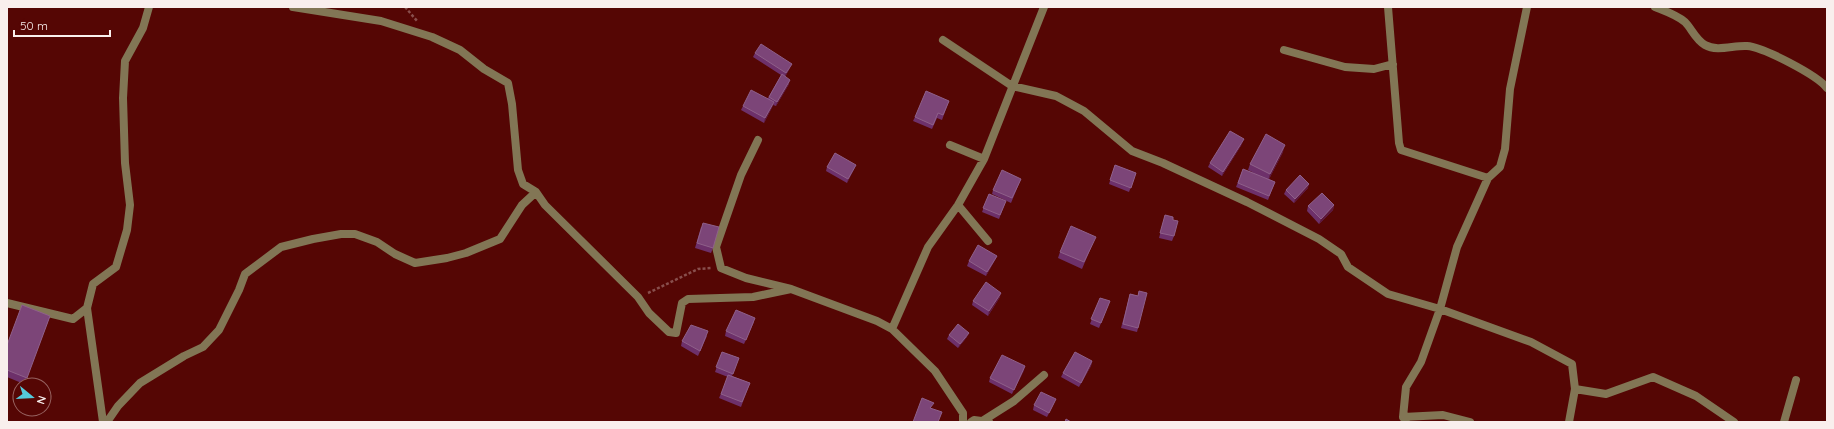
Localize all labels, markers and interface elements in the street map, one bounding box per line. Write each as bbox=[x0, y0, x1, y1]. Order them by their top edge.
scale bar bbox=[14, 12, 110, 38]
text: 50 m bbox=[20, 18, 48, 33]
north arrow bbox=[12, 377, 52, 417]
text: N bbox=[34, 394, 49, 406]

